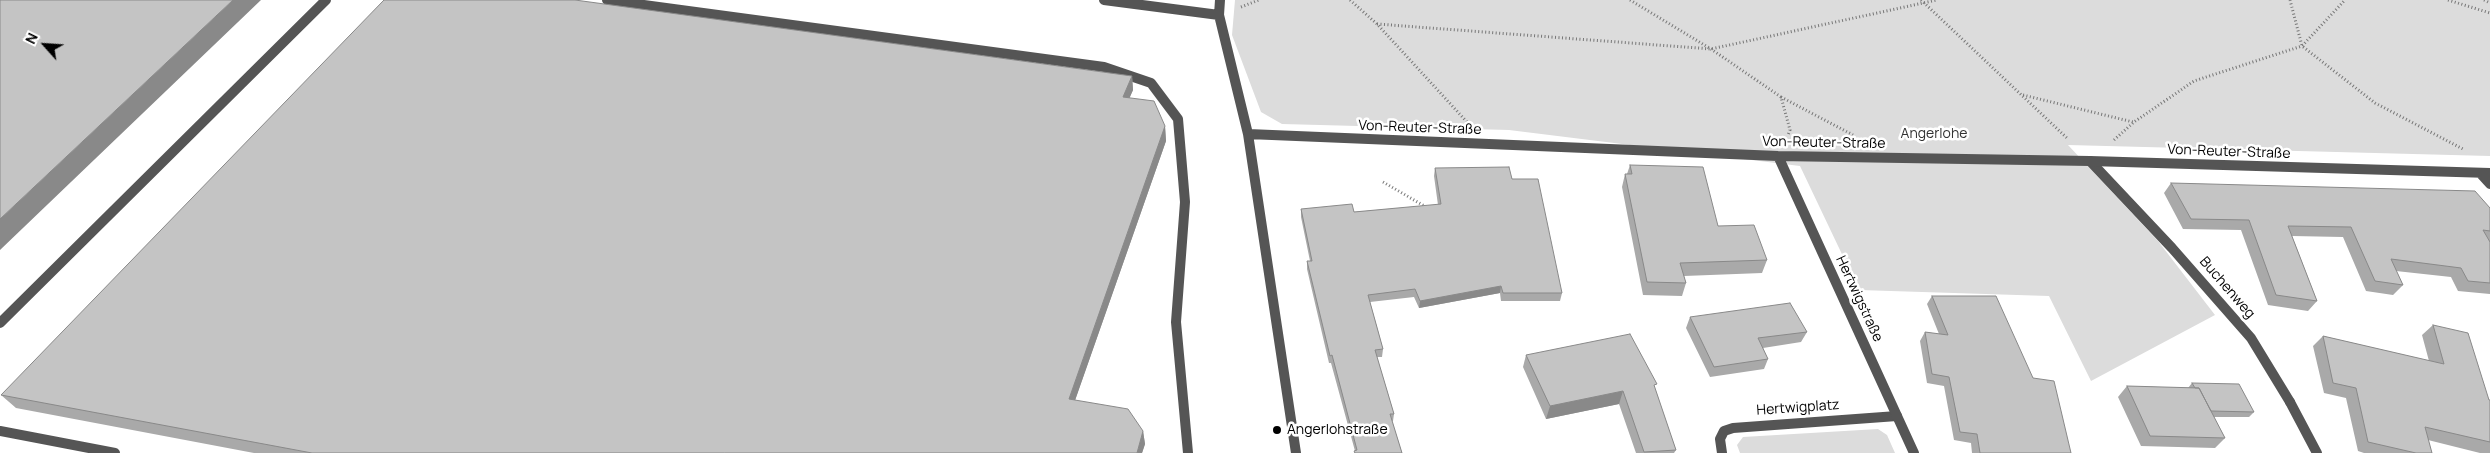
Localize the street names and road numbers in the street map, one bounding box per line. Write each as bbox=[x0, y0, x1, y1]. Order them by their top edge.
street label: Von-Reuter-Straße bbox=[1358, 117, 1482, 139]
street label: Von-Reuter-Straße bbox=[1762, 134, 1886, 152]
street label: Von-Reuter-Straße bbox=[2167, 141, 2291, 163]
street label: Hertwigstraße bbox=[1832, 253, 1886, 345]
street label: Buchenweg bbox=[2196, 254, 2258, 322]
street label: Hertwigplatz bbox=[1756, 397, 1840, 419]

